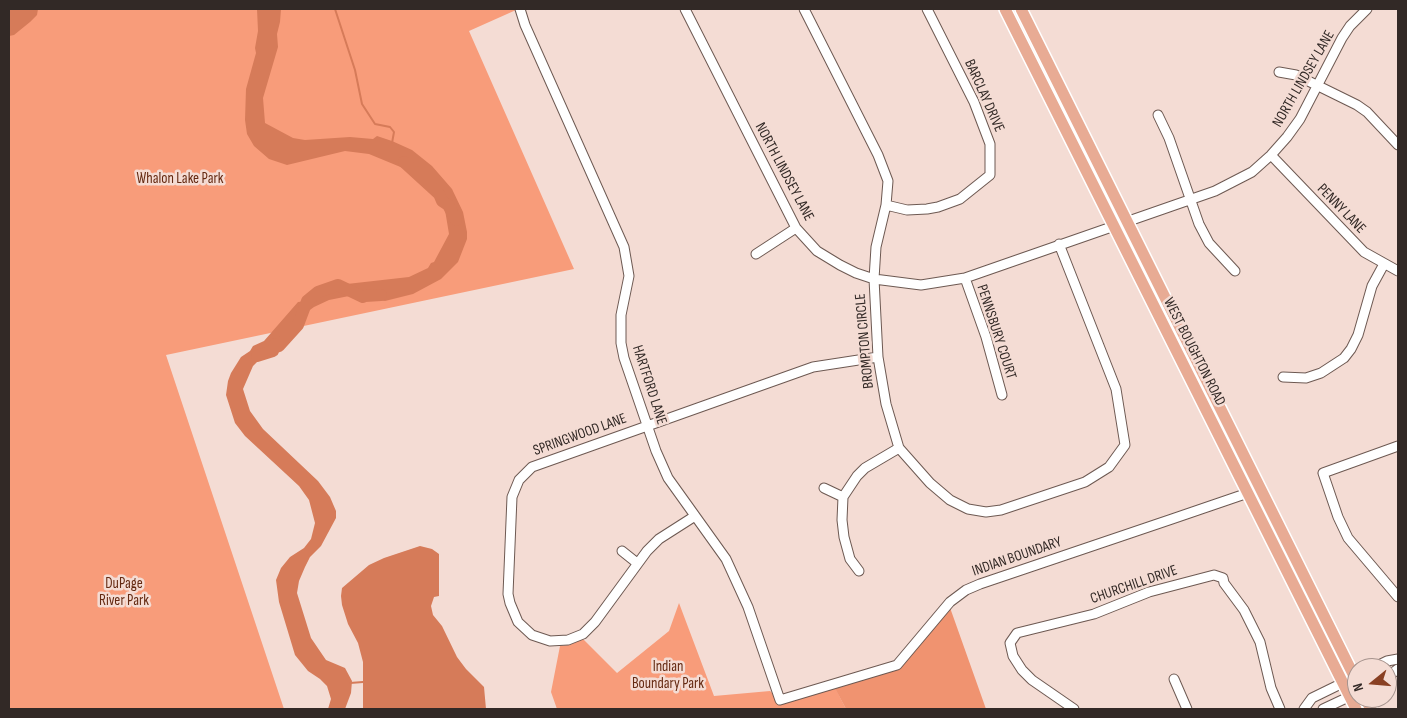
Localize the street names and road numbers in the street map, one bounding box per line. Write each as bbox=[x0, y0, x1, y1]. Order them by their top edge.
street label: NORTH LINDSEY LANE bbox=[1269, 27, 1339, 131]
street label: BARCLAY DRIVE bbox=[960, 57, 1008, 135]
street label: NORTH LINDSEY LANE bbox=[751, 120, 817, 224]
street label: PENNY LANE bbox=[1313, 180, 1369, 238]
street label: PENNSBURY COURT bbox=[972, 282, 1020, 382]
street label: BROMPTON CIRCLE bbox=[852, 293, 878, 389]
street label: WEST BOUGHTON ROAD bbox=[1159, 295, 1229, 409]
street label: HARTFORD LANE bbox=[628, 343, 670, 427]
street label: SPRINGWOOD LANE bbox=[531, 410, 629, 460]
street label: INDIAN BOUNDARY bbox=[970, 533, 1064, 581]
street label: CHURCHILL DRIVE bbox=[1088, 562, 1180, 608]

